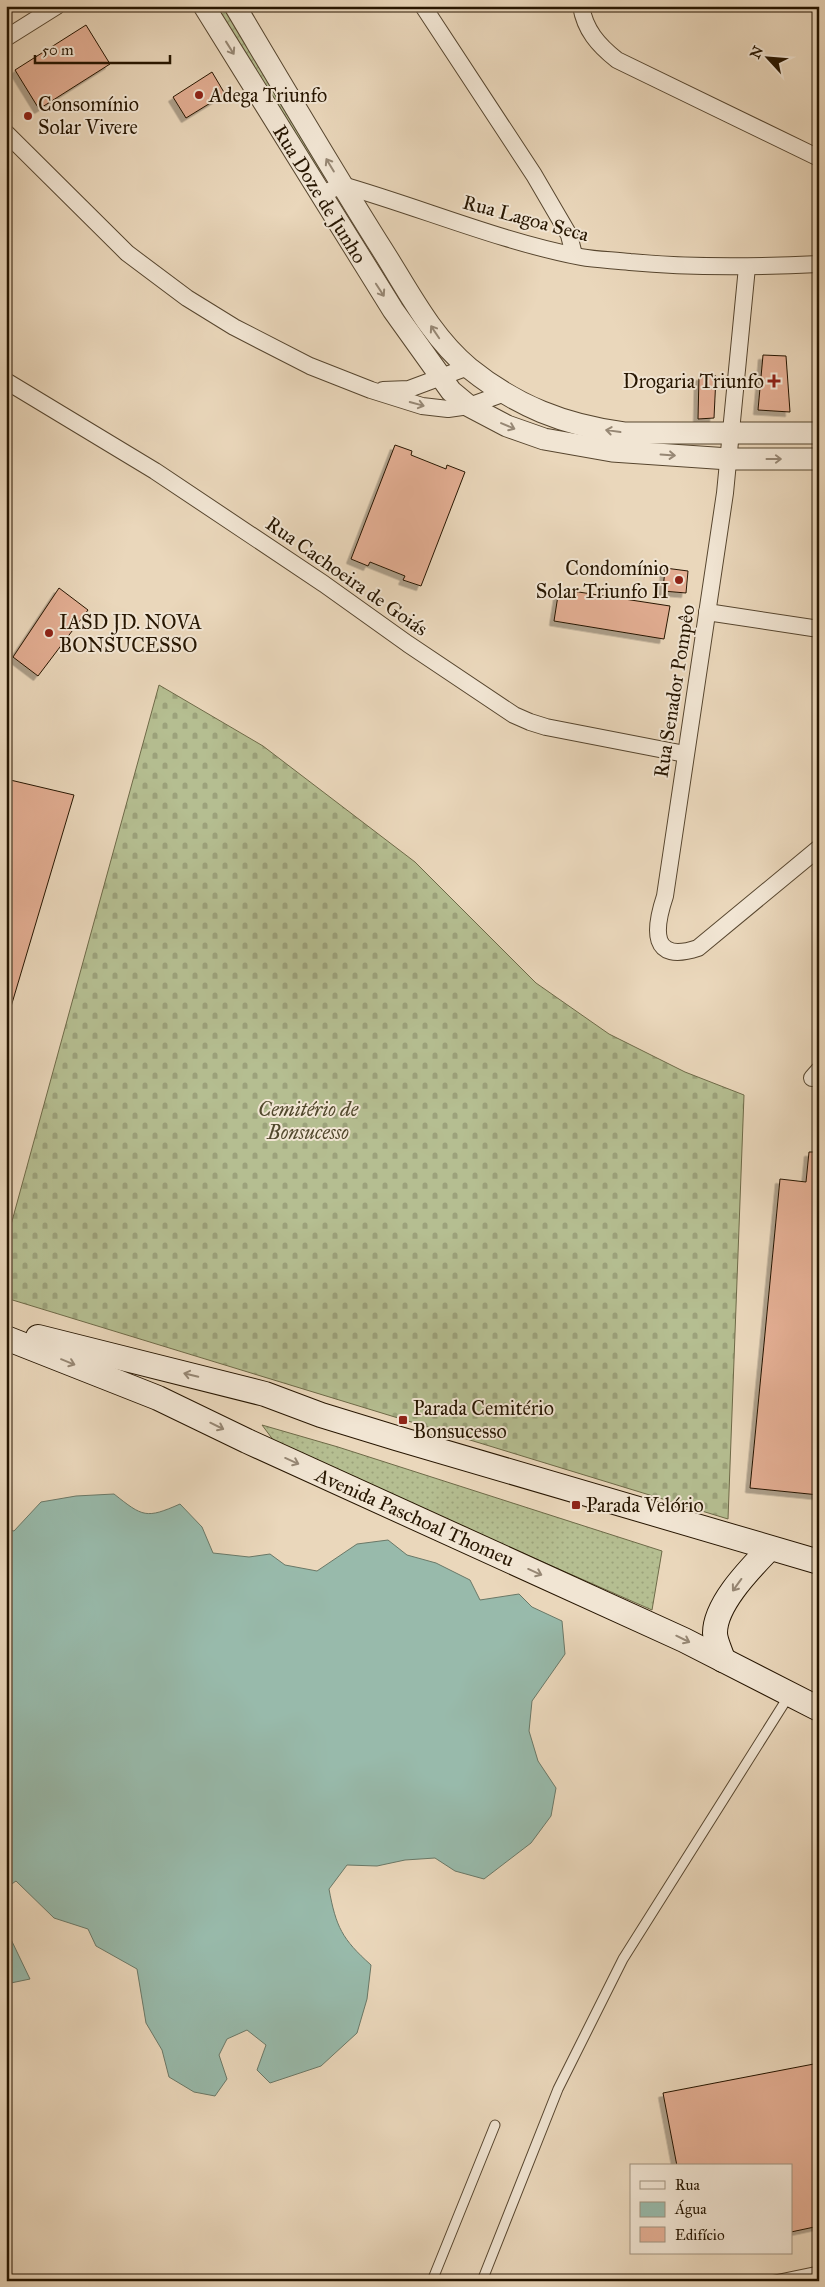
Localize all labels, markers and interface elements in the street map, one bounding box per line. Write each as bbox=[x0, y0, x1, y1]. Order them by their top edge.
scale bar bbox=[35, 32, 170, 64]
north arrow bbox=[742, 32, 792, 82]
one-way arrow bbox=[225, 40, 235, 54]
text: 50 m bbox=[42, 41, 74, 59]
text: N bbox=[747, 43, 767, 62]
place label: Adega Triunfo bbox=[208, 83, 327, 108]
marker: Adega Triunfo bbox=[193, 89, 205, 101]
place label: Consomínio Solar Vivere bbox=[38, 92, 139, 139]
marker: Consomínio Solar Vivere bbox=[22, 110, 34, 122]
street label: Rua Doze de Junho bbox=[267, 121, 372, 268]
one-way arrow bbox=[324, 158, 334, 172]
street label: Rua Lagoa Seca bbox=[460, 190, 592, 247]
one-way arrow bbox=[375, 282, 385, 296]
one-way arrow bbox=[429, 325, 440, 339]
place label: Drogaria Triunfo bbox=[623, 369, 764, 394]
marker: Drogaria Triunfo bbox=[768, 375, 780, 387]
one-way arrow bbox=[409, 400, 425, 409]
one-way arrow bbox=[500, 422, 516, 431]
one-way arrow bbox=[606, 426, 622, 436]
one-way arrow bbox=[659, 450, 675, 459]
one-way arrow bbox=[766, 454, 782, 464]
street label: Rua Cachoeira de Goiás bbox=[261, 511, 433, 641]
place label: Condomínio Solar Triunfo II bbox=[536, 556, 669, 603]
marker: Condomínio Solar Triunfo II bbox=[673, 574, 685, 586]
street label: Rua Senador Pompêo bbox=[648, 603, 700, 779]
place label: IASD JD. NOVA BONSUCESSO bbox=[59, 610, 203, 657]
marker: IASD JD. NOVA BONSUCESSO bbox=[43, 627, 55, 639]
park label: Cemitério de Bonsucesso bbox=[258, 1097, 359, 1144]
one-way arrow bbox=[60, 1358, 75, 1367]
one-way arrow bbox=[183, 1370, 199, 1379]
place label: Parada Cemitério Bonsucesso bbox=[413, 1396, 554, 1443]
marker: Parada Cemitério Bonsucesso bbox=[397, 1414, 409, 1426]
one-way arrow bbox=[209, 1422, 224, 1431]
one-way arrow bbox=[284, 1456, 299, 1466]
street label: Avenida Paschoal Thomeu bbox=[311, 1462, 518, 1572]
place label: Parada Velório bbox=[586, 1493, 704, 1517]
marker: Parada Velório bbox=[570, 1499, 582, 1511]
one-way arrow bbox=[527, 1567, 542, 1577]
one-way arrow bbox=[732, 1578, 742, 1592]
one-way arrow bbox=[675, 1635, 690, 1644]
legend bbox=[630, 2164, 792, 2254]
text: Rua bbox=[675, 2176, 700, 2194]
text: Água bbox=[674, 2199, 707, 2218]
text: Edifício bbox=[675, 2226, 725, 2244]

